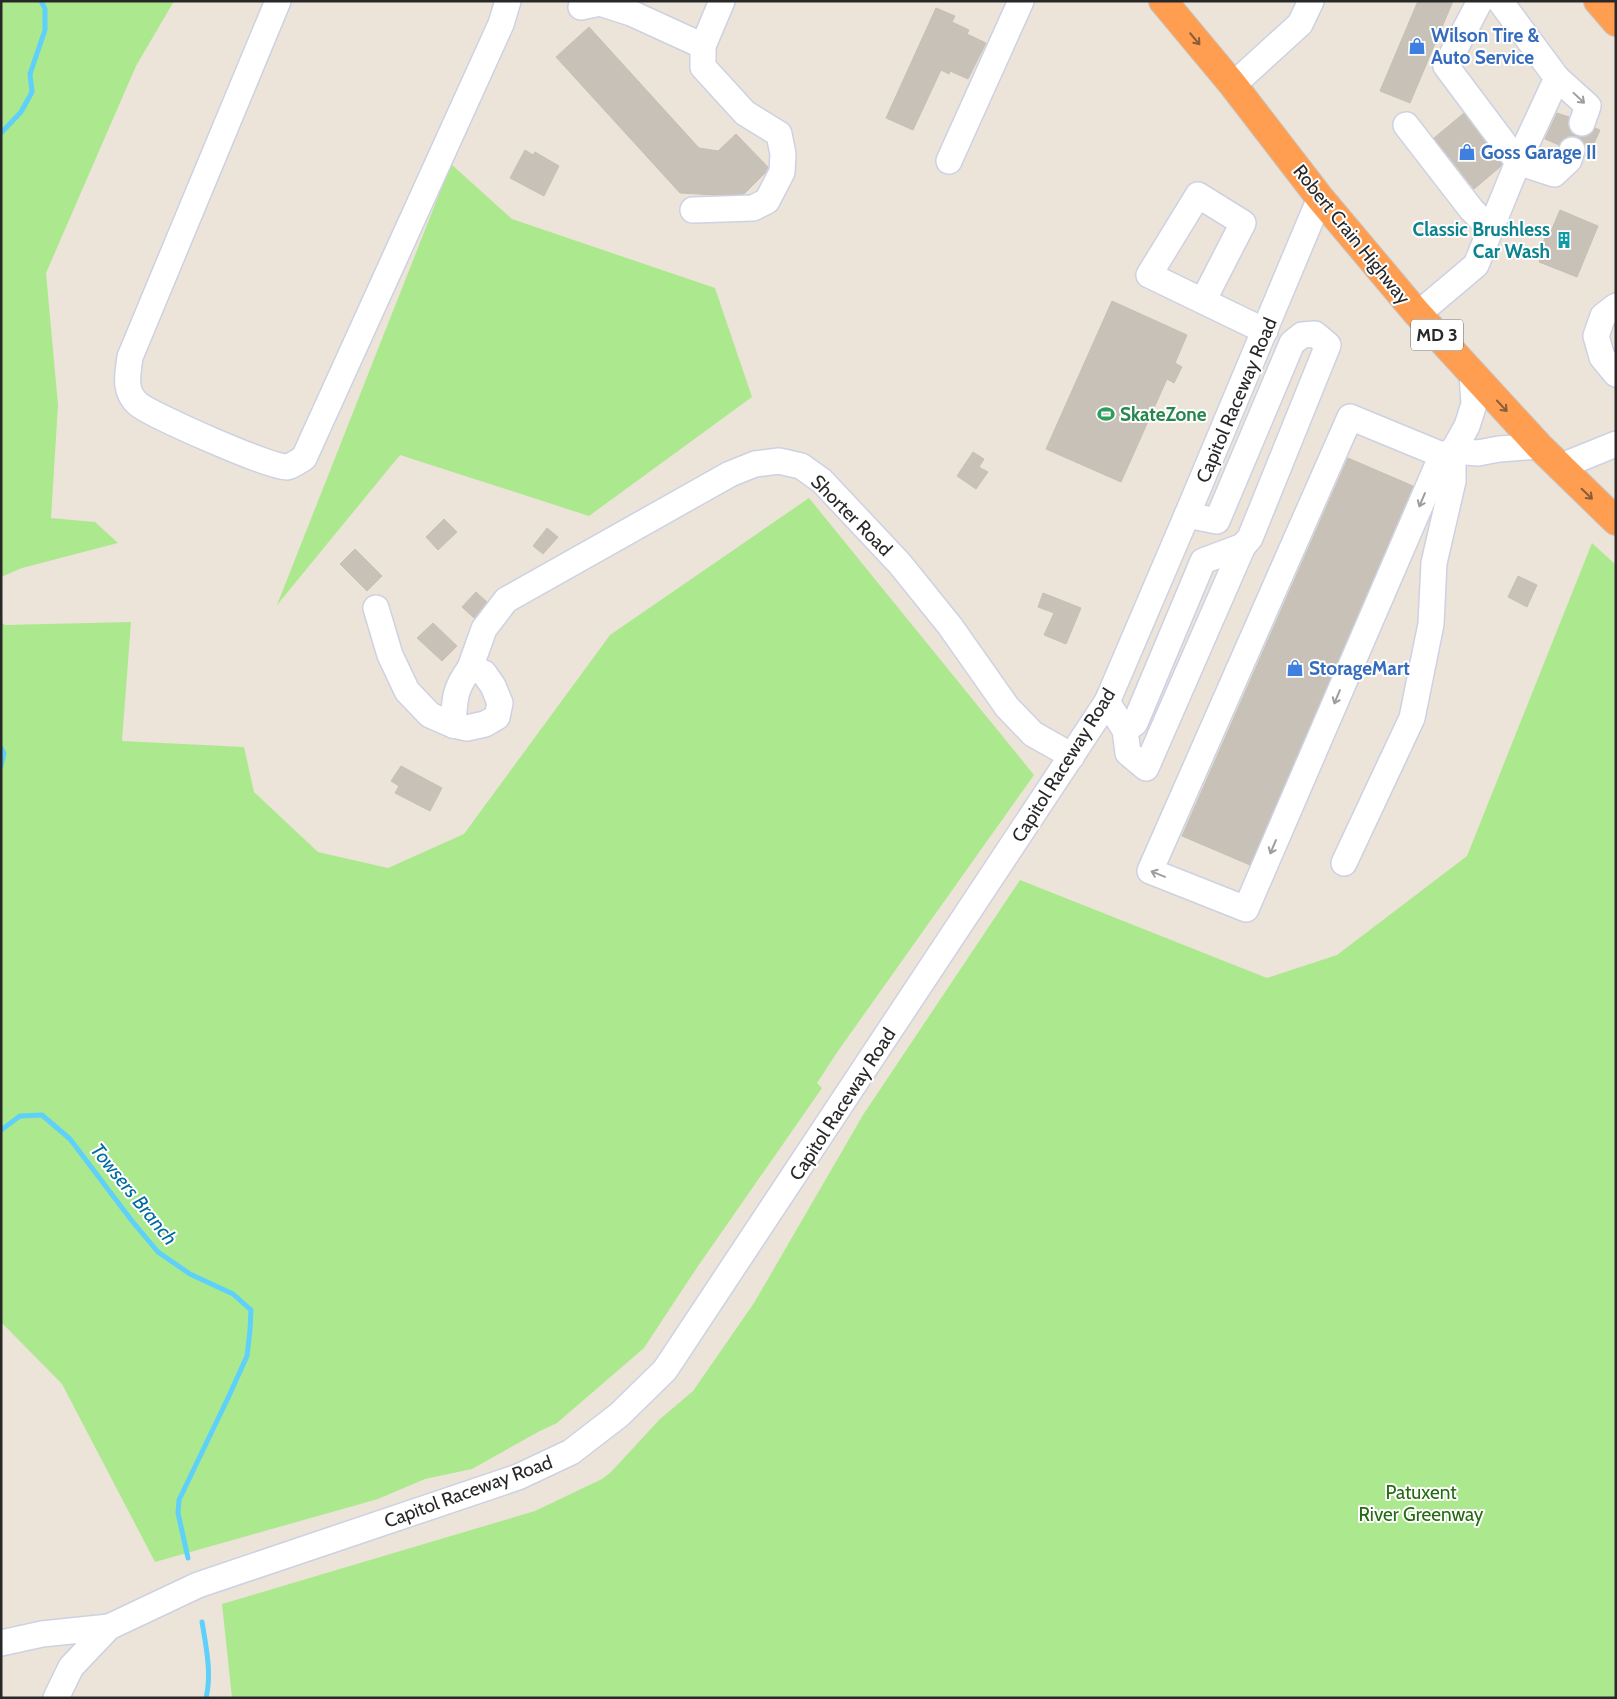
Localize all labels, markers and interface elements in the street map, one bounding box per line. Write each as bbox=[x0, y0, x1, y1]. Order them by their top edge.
place label: Wilson Tire & Auto Service bbox=[1431, 24, 1539, 69]
one-way arrow bbox=[1189, 32, 1200, 45]
shop icon: Wilson Tire & Auto Service bbox=[1407, 36, 1427, 56]
one-way arrow bbox=[1573, 92, 1585, 104]
place label: Goss Garage II bbox=[1481, 141, 1597, 164]
shop icon: Goss Garage II bbox=[1457, 142, 1477, 162]
street label: Robert Crain Highway bbox=[1288, 160, 1415, 309]
place label: Classic Brushless Car Wash bbox=[1413, 218, 1550, 263]
building icon: Classic Brushless Car Wash bbox=[1554, 230, 1574, 250]
street label: Capitol Raceway Road bbox=[1191, 314, 1282, 486]
road number: MD 3 bbox=[1411, 320, 1463, 350]
one-way arrow bbox=[1496, 400, 1508, 413]
place label: SkateZone bbox=[1120, 403, 1207, 426]
sports icon: SkateZone bbox=[1096, 404, 1116, 424]
street label: Shorter Road bbox=[806, 470, 897, 561]
one-way arrow bbox=[1581, 488, 1594, 500]
one-way arrow bbox=[1417, 492, 1427, 507]
place label: StorageMart bbox=[1309, 657, 1410, 680]
shop icon: StorageMart bbox=[1285, 658, 1305, 678]
street label: Capitol Raceway Road bbox=[1007, 684, 1120, 846]
one-way arrow bbox=[1332, 689, 1342, 704]
one-way arrow bbox=[1267, 839, 1277, 854]
one-way arrow bbox=[1151, 869, 1166, 879]
street label: Capitol Raceway Road bbox=[785, 1024, 900, 1185]
water label: Towsers Branch bbox=[86, 1138, 182, 1250]
street label: Capitol Raceway Road bbox=[381, 1450, 555, 1533]
park label: Patuxent River Greenway bbox=[1359, 1481, 1484, 1526]

